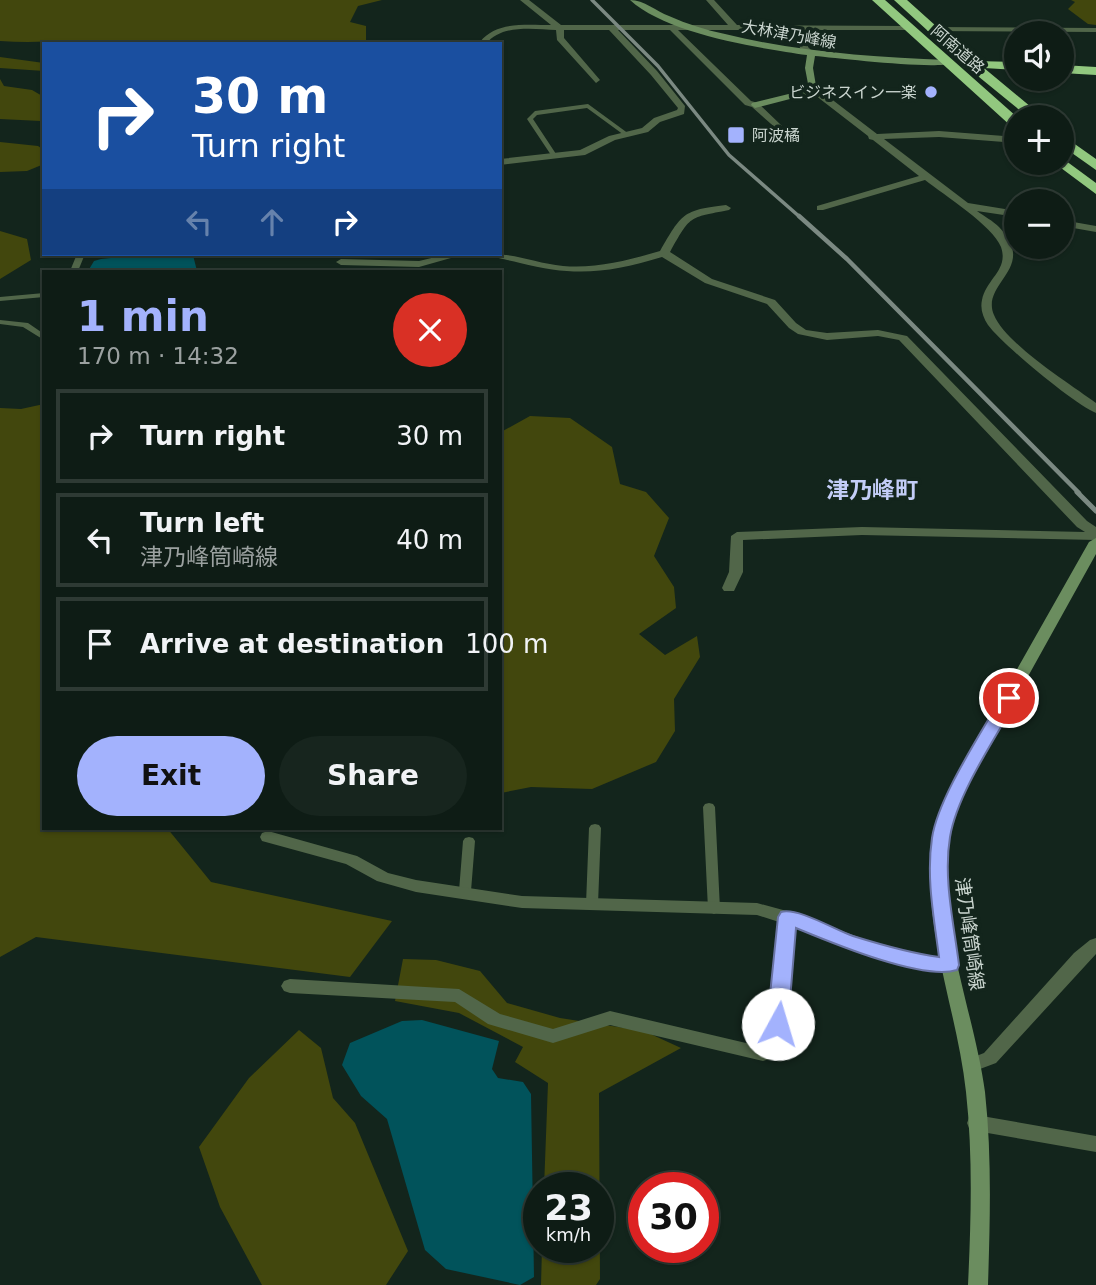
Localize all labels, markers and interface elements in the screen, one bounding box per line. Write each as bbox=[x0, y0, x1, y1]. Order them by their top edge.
street label: 大林津乃峰線 bbox=[740, 17, 838, 52]
street label: 阿南道路 bbox=[927, 21, 988, 78]
map controls bbox=[1004, 21, 1074, 259]
button: sound bbox=[1004, 21, 1074, 91]
text: 30 m bbox=[192, 68, 328, 125]
icon: right bbox=[77, 70, 168, 161]
place label: ビジネスイン一楽 bbox=[789, 83, 917, 102]
marker: ビジネスイン一楽 bbox=[923, 84, 939, 100]
button: + bbox=[1004, 105, 1074, 175]
marker: 阿波橘 bbox=[726, 125, 746, 145]
place label: 阿波橘 bbox=[752, 126, 800, 145]
text: Turn right bbox=[192, 127, 345, 165]
button: − bbox=[1004, 189, 1074, 259]
icon: left bbox=[180, 203, 218, 241]
icon: ahead bbox=[253, 203, 291, 241]
icon: right bbox=[326, 203, 364, 241]
text: 1 min bbox=[77, 292, 209, 341]
button: close bbox=[393, 293, 467, 367]
text: 170 m · 14:32 bbox=[77, 343, 239, 369]
icon: right bbox=[81, 417, 119, 455]
text: Turn right bbox=[140, 421, 285, 451]
text: 30 m bbox=[396, 421, 463, 451]
district label: 津乃峰町 bbox=[826, 477, 918, 503]
text: Turn left bbox=[140, 508, 264, 538]
icon: left bbox=[81, 521, 119, 559]
text: 40 m bbox=[396, 525, 463, 555]
text: 津乃峰筒崎線 bbox=[140, 544, 278, 570]
icon: arrive bbox=[81, 625, 119, 663]
text: Arrive at destination bbox=[140, 629, 444, 659]
text: 100 m bbox=[465, 629, 548, 659]
pin bbox=[979, 668, 1039, 728]
icon: arrive bbox=[990, 679, 1028, 717]
button: Exit bbox=[77, 736, 265, 816]
button: Share bbox=[279, 736, 467, 816]
street label: 津乃峰筒崎線 bbox=[951, 876, 989, 992]
position arrow bbox=[741, 987, 815, 1061]
speed limit sign: 30 bbox=[628, 1172, 719, 1263]
text: 23 bbox=[544, 1188, 593, 1228]
text: km/h bbox=[546, 1224, 591, 1245]

